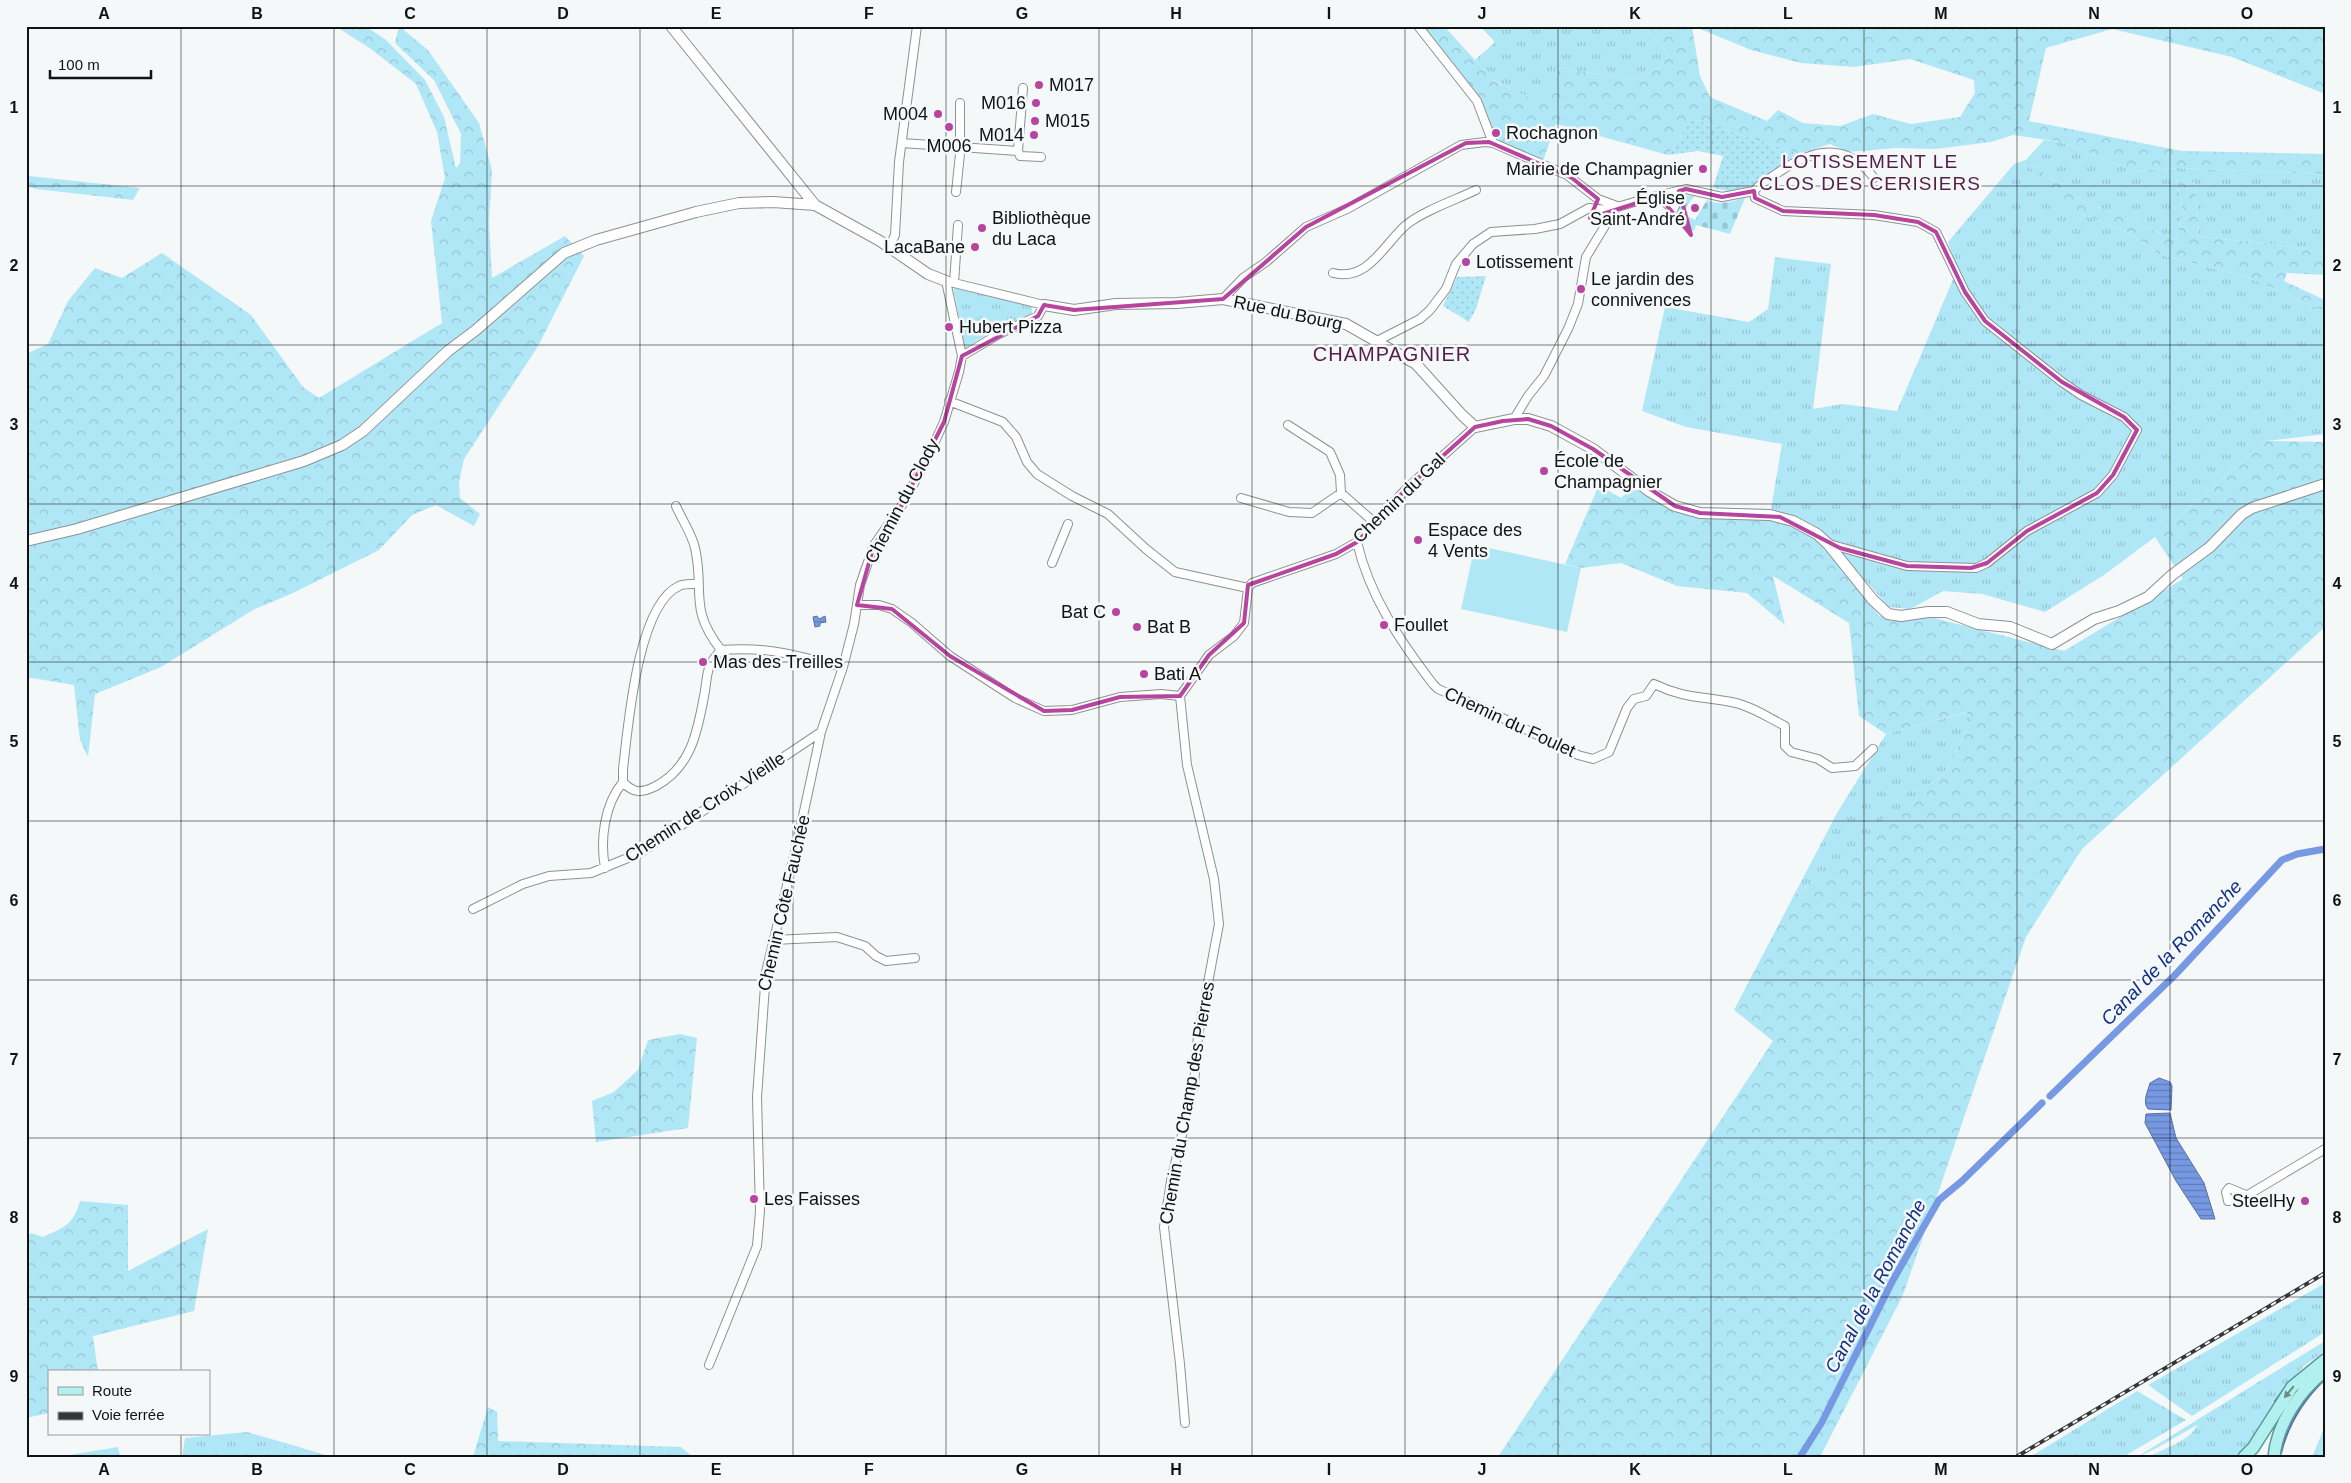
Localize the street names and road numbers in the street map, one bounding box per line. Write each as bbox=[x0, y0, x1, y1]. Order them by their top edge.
street label: Rue du Bourg bbox=[1232, 292, 1344, 334]
street label: Chemin du Clody bbox=[861, 435, 943, 567]
street label: Chemin du Gal bbox=[1349, 449, 1449, 547]
street label: Chemin du Foulet bbox=[1441, 683, 1579, 761]
street label: Chemin de Croix Vieille bbox=[621, 748, 789, 866]
street label: Chemin Côte Fauchée bbox=[754, 813, 814, 993]
street label: Chemin du Champ des Pierres bbox=[1156, 980, 1218, 1226]

